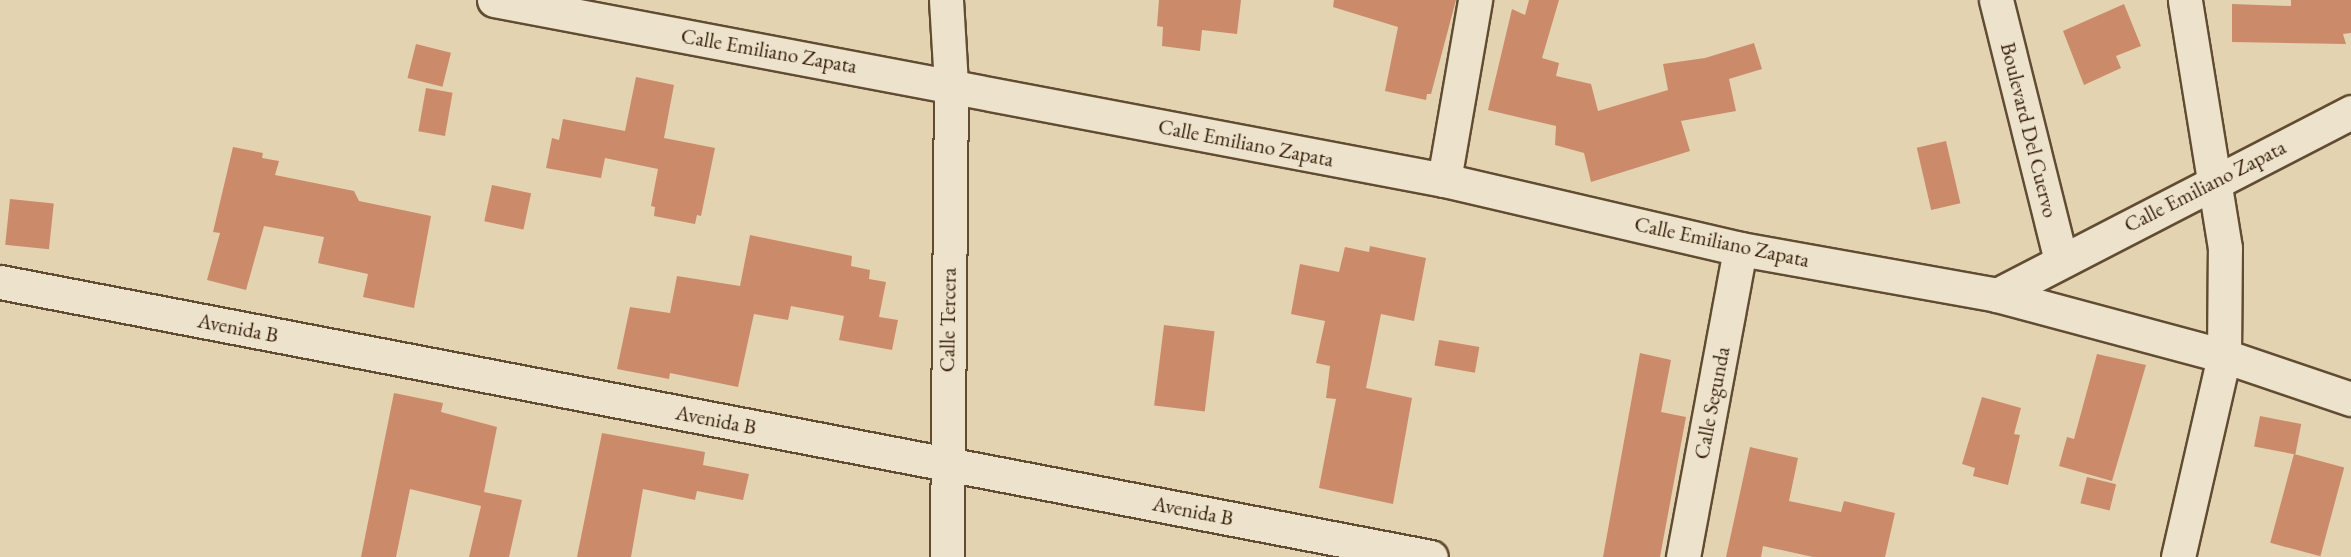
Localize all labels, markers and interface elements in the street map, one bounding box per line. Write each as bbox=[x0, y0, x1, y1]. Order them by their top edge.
street label: Calle Emiliano Zapata bbox=[679, 23, 859, 79]
street label: Boulevard Del Cuervo bbox=[1995, 40, 2063, 220]
street label: Calle Emiliano Zapata bbox=[1156, 114, 1336, 172]
street label: Calle Emiliano Zapata bbox=[2120, 134, 2290, 238]
street label: Calle Emiliano Zapata bbox=[1632, 211, 1812, 273]
street label: Calle Tercera bbox=[934, 268, 962, 372]
street label: Avenida B bbox=[196, 308, 280, 348]
street label: Calle Segunda bbox=[1689, 345, 1735, 461]
street label: Avenida B bbox=[674, 400, 758, 440]
street label: Avenida B bbox=[1151, 491, 1235, 531]

